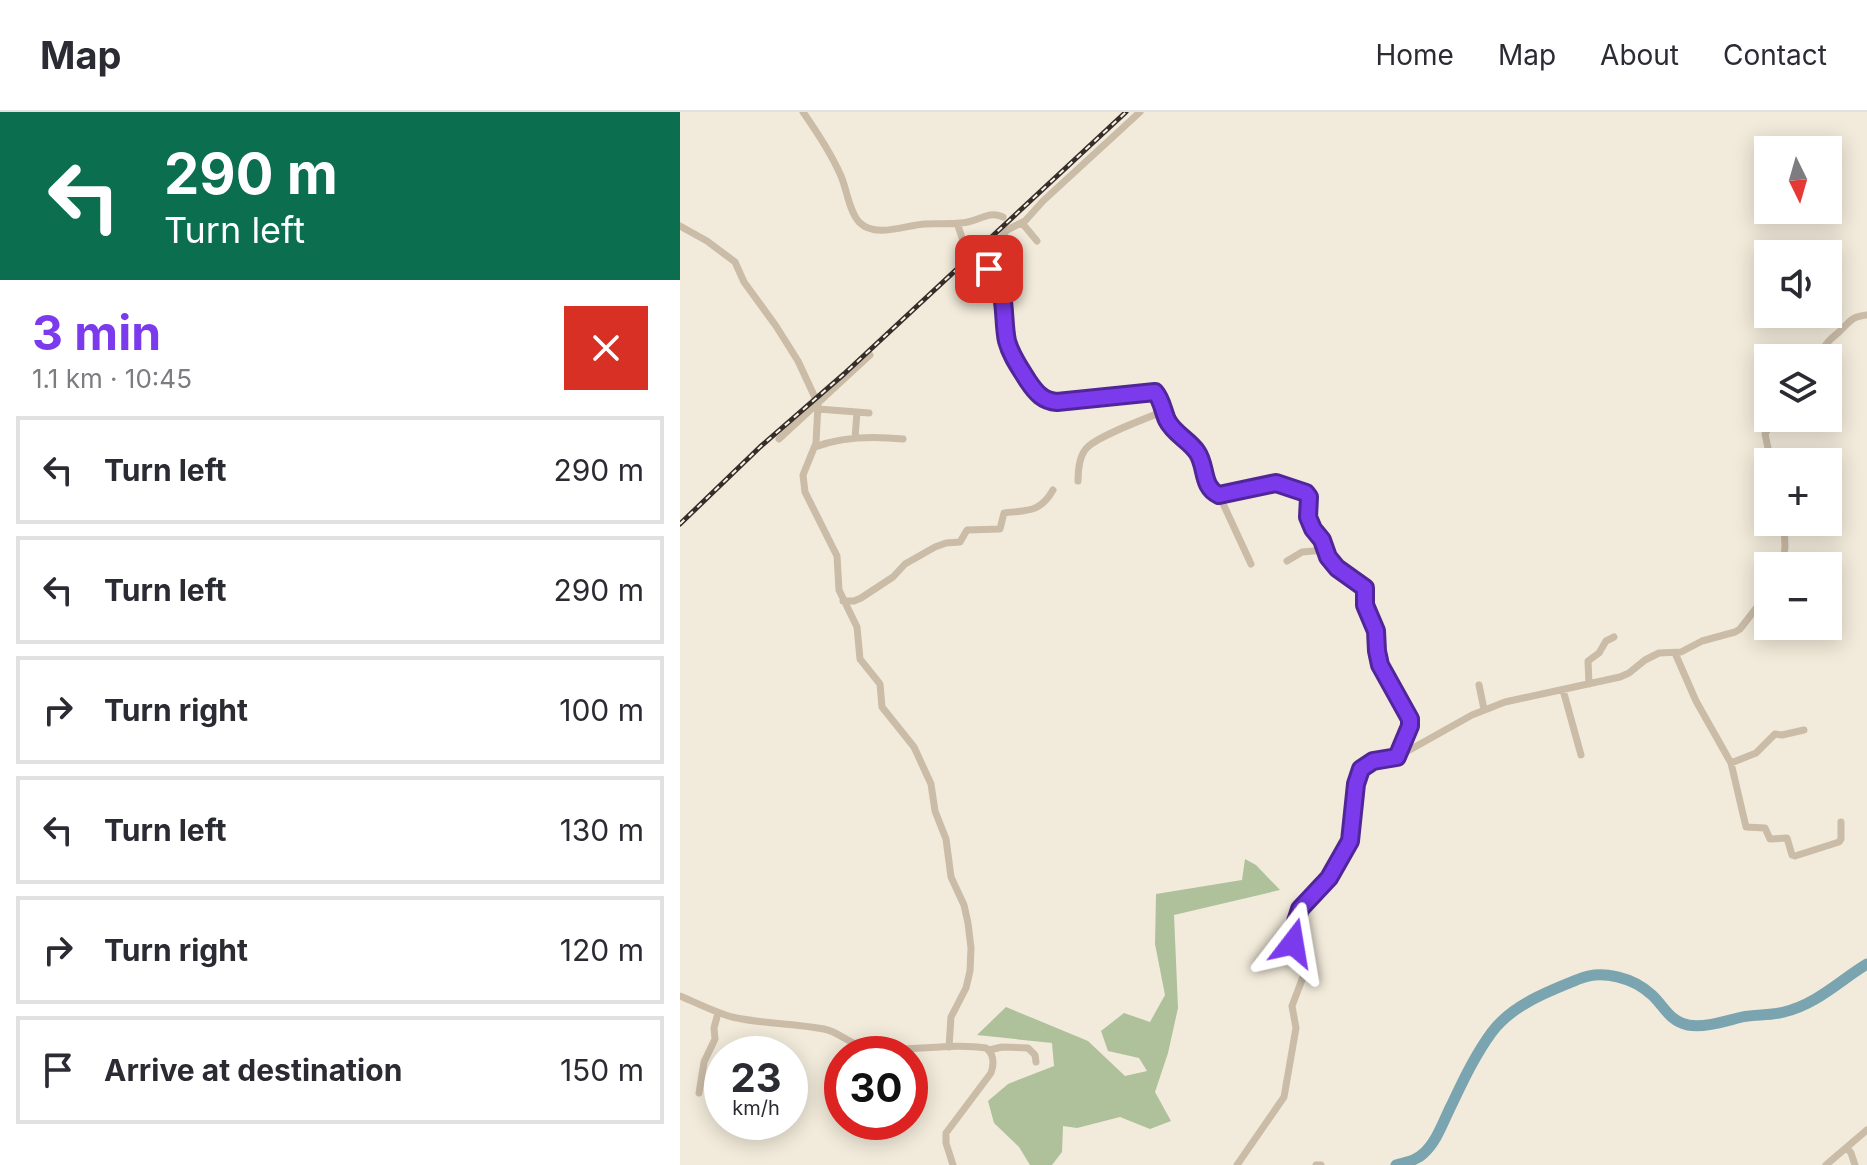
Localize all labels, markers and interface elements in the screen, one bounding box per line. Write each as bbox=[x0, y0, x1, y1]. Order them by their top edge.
text: Map bbox=[40, 32, 121, 78]
text: Home bbox=[1375, 38, 1454, 72]
text: Map bbox=[1498, 38, 1556, 72]
text: About bbox=[1600, 38, 1679, 72]
text: Contact bbox=[1723, 38, 1827, 72]
north arrow bbox=[1754, 136, 1842, 224]
map controls bbox=[1754, 136, 1842, 640]
text: 290 m bbox=[164, 140, 338, 208]
icon: left bbox=[32, 144, 136, 248]
text: Turn left bbox=[164, 208, 305, 252]
pin bbox=[955, 235, 1023, 303]
button: sound bbox=[1754, 240, 1842, 328]
icon: arrive bbox=[967, 247, 1011, 291]
text: 3 min bbox=[32, 303, 161, 362]
button: close bbox=[564, 306, 648, 390]
button: layers bbox=[1754, 344, 1842, 432]
text: 1.1 km · 10:45 bbox=[32, 363, 192, 394]
icon: left bbox=[36, 448, 80, 492]
button: + bbox=[1754, 448, 1842, 536]
text: Turn left bbox=[104, 452, 226, 488]
text: 290 m bbox=[553, 452, 644, 488]
button: − bbox=[1754, 552, 1842, 640]
icon: left bbox=[36, 568, 80, 612]
text: Turn left bbox=[104, 572, 226, 608]
text: 290 m bbox=[553, 572, 644, 608]
icon: right bbox=[36, 688, 80, 732]
text: Turn right bbox=[104, 692, 248, 728]
text: 100 m bbox=[559, 692, 644, 728]
icon: left bbox=[36, 808, 80, 852]
text: Turn left bbox=[104, 812, 226, 848]
text: 130 m bbox=[560, 812, 644, 848]
position arrow bbox=[1251, 901, 1335, 985]
icon: right bbox=[36, 928, 80, 972]
text: Turn right bbox=[104, 932, 248, 968]
text: 120 m bbox=[560, 932, 644, 968]
speed limit sign: 30 bbox=[824, 1036, 928, 1140]
icon: arrive bbox=[36, 1048, 80, 1092]
text: Arrive at destination bbox=[104, 1052, 402, 1088]
text: 150 m bbox=[560, 1052, 644, 1088]
text: 23 bbox=[730, 1053, 782, 1102]
text: km/h bbox=[732, 1096, 780, 1120]

